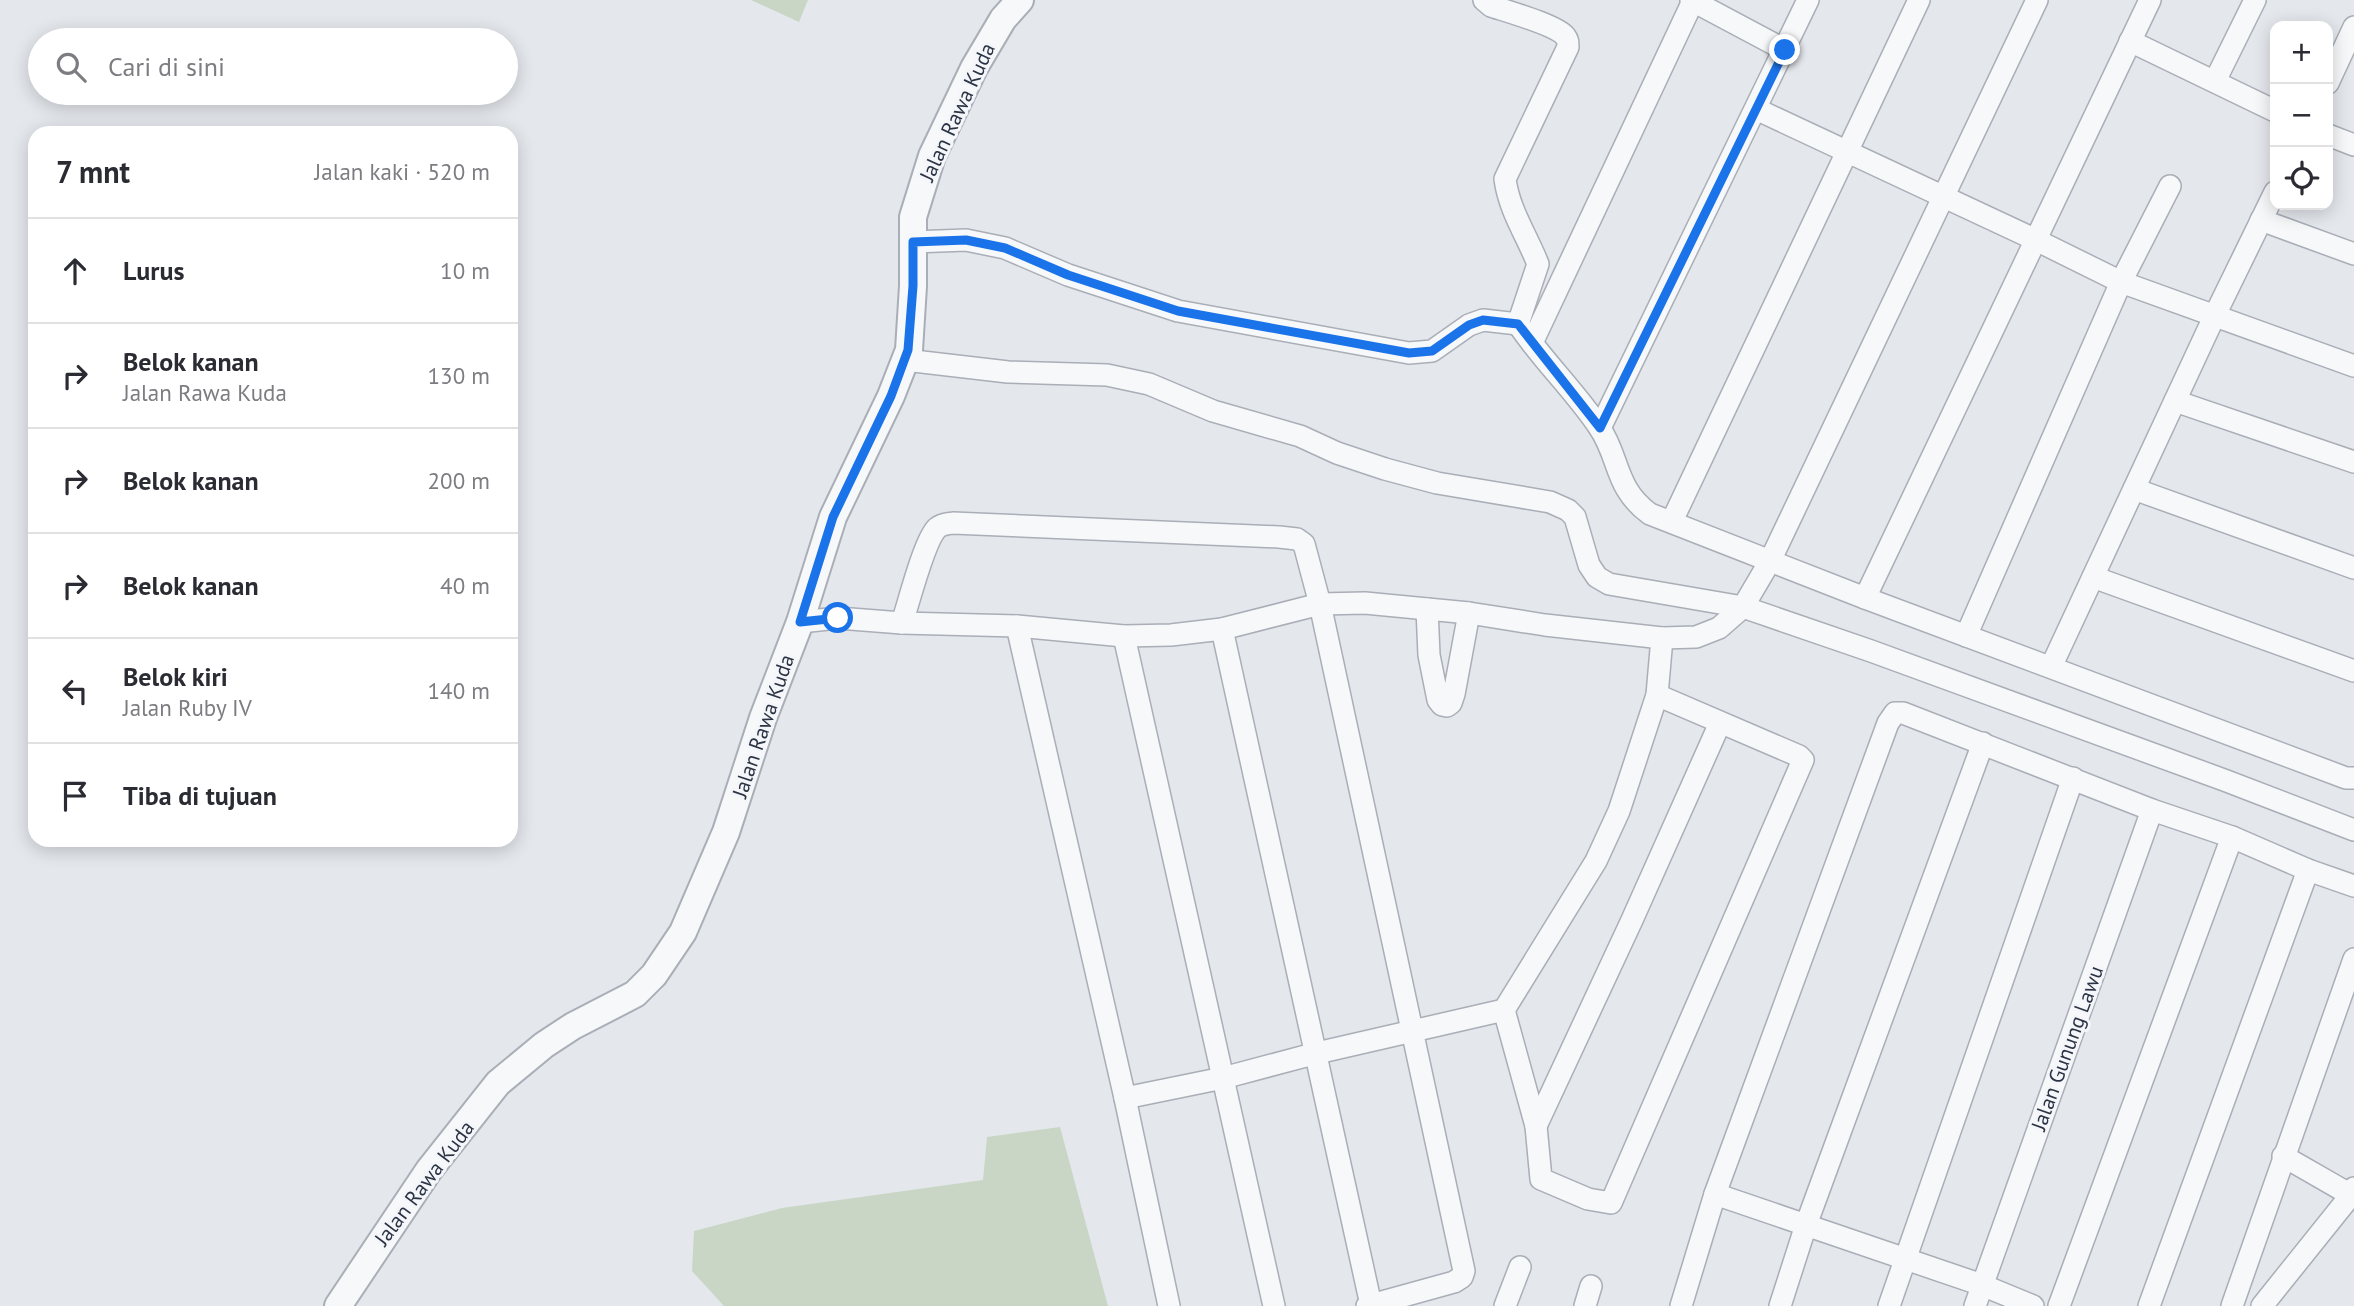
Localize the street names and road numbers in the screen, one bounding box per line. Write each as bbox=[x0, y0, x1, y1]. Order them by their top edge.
street label: Jalan Rawa Kuda bbox=[913, 39, 1001, 186]
street label: Jalan Rawa Kuda bbox=[726, 651, 800, 802]
street label: Jalan Gunung Lawu bbox=[2024, 962, 2109, 1135]
street label: Jalan Rawa Kuda bbox=[368, 1115, 480, 1252]

